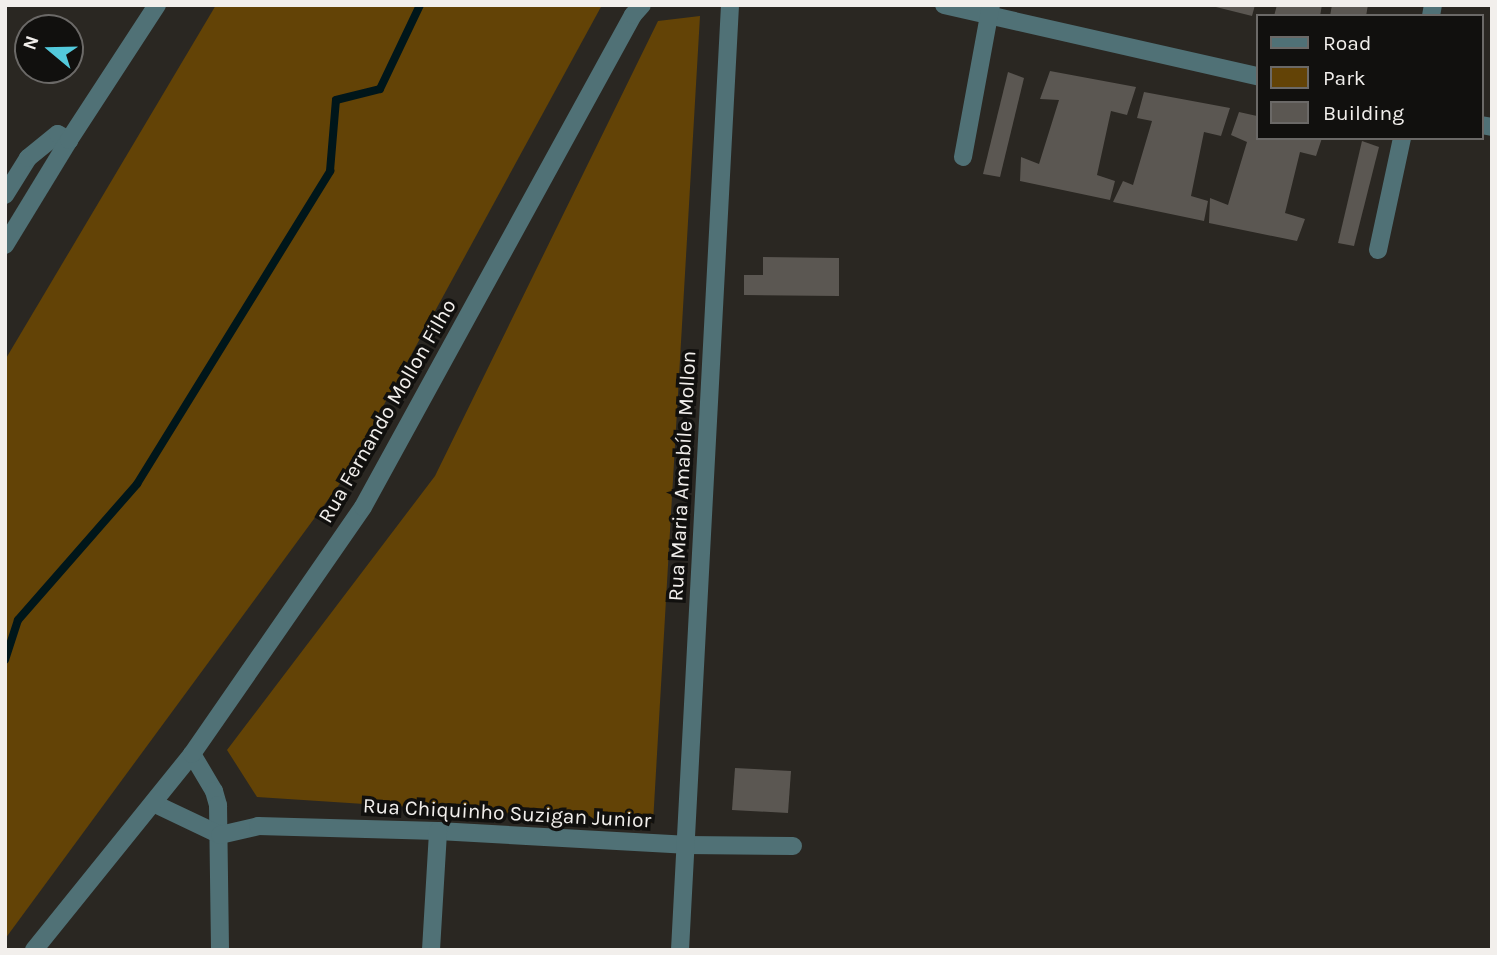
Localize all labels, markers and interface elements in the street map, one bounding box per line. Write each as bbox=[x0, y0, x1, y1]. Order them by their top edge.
north arrow bbox=[14, 14, 84, 84]
legend bbox=[1256, 14, 1483, 140]
text: Road bbox=[1323, 31, 1371, 55]
text: N bbox=[18, 33, 44, 53]
text: Park bbox=[1323, 66, 1366, 90]
text: Building bbox=[1323, 101, 1404, 125]
street label: Rua Fernando Mollon Filho bbox=[313, 295, 461, 527]
street label: Rua Maria Amabíle Mollon bbox=[663, 350, 701, 602]
street label: Rua Chiquinho Suzigan Junior bbox=[362, 793, 652, 833]

